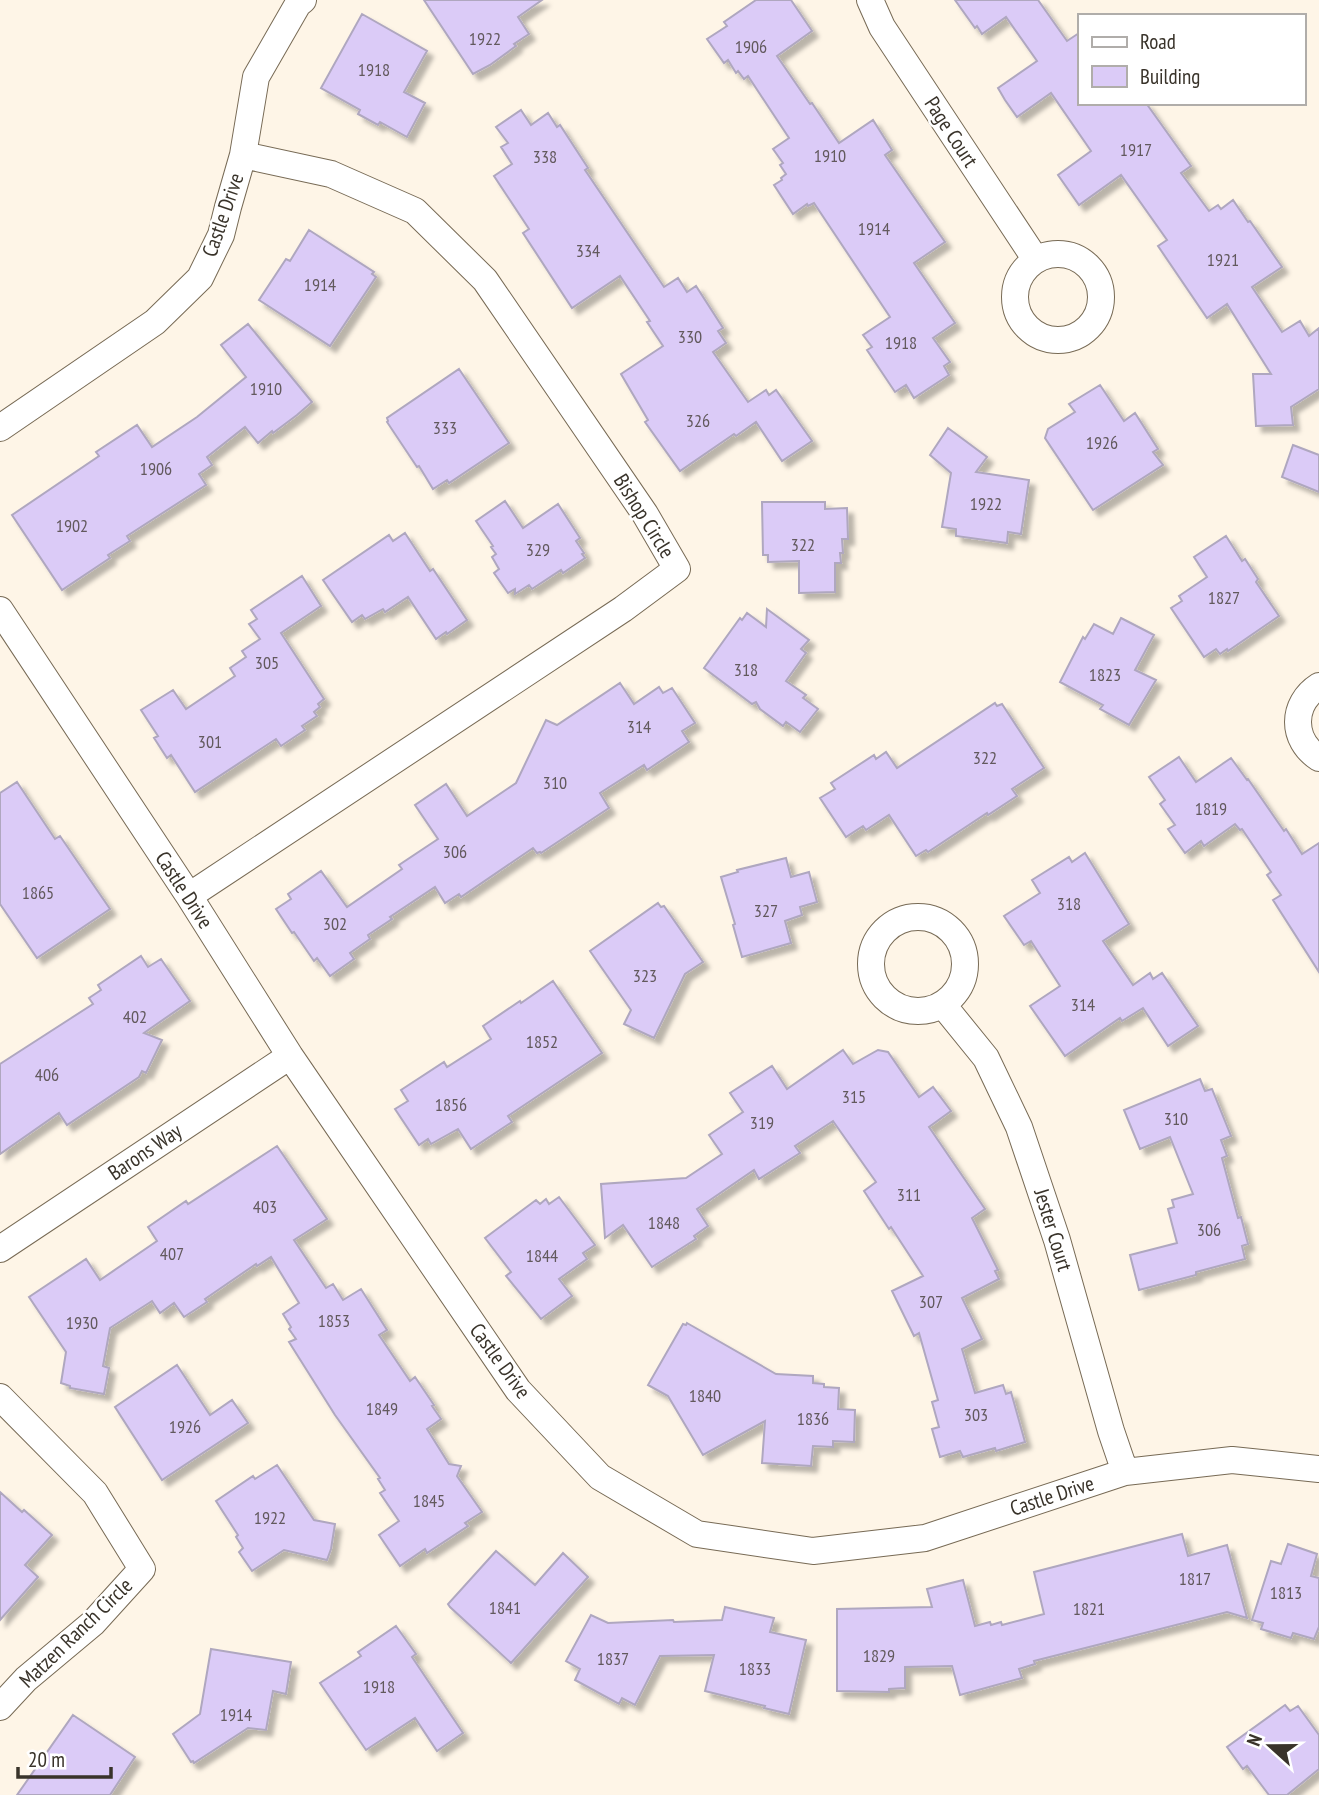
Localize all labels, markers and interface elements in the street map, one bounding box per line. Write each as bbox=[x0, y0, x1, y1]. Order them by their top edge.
legend bbox=[1078, 14, 1305, 105]
house number: 1922 bbox=[469, 27, 501, 50]
text: Road bbox=[1140, 28, 1176, 55]
house number: 1906 bbox=[735, 35, 767, 58]
house number: 1918 bbox=[358, 58, 390, 81]
text: Building bbox=[1140, 63, 1200, 90]
street label: Page Court bbox=[919, 91, 984, 172]
house number: 1917 bbox=[1120, 138, 1152, 161]
house number: 1910 bbox=[814, 144, 846, 167]
house number: 338 bbox=[533, 145, 557, 168]
street label: Castle Drive bbox=[196, 169, 249, 260]
house number: 1914 bbox=[858, 217, 890, 240]
house number: 334 bbox=[576, 239, 600, 262]
house number: 1921 bbox=[1207, 248, 1239, 271]
house number: 1914 bbox=[304, 273, 336, 296]
house number: 330 bbox=[678, 325, 702, 348]
house number: 1918 bbox=[885, 331, 917, 354]
house number: 1910 bbox=[250, 377, 282, 400]
house number: 326 bbox=[686, 409, 710, 432]
house number: 333 bbox=[433, 416, 457, 439]
house number: 1926 bbox=[1086, 431, 1118, 454]
house number: 1906 bbox=[140, 457, 172, 480]
street label: Bishop Circle bbox=[608, 469, 681, 563]
house number: 1922 bbox=[970, 492, 1002, 515]
house number: 1902 bbox=[56, 514, 88, 537]
house number: 322 bbox=[791, 533, 815, 556]
house number: 329 bbox=[526, 538, 550, 561]
house number: 1827 bbox=[1208, 586, 1240, 609]
house number: 305 bbox=[255, 651, 279, 674]
house number: 318 bbox=[734, 658, 758, 681]
house number: 1823 bbox=[1089, 663, 1121, 686]
house number: 314 bbox=[627, 715, 651, 738]
house number: 301 bbox=[198, 730, 222, 753]
house number: 322 bbox=[973, 746, 997, 769]
house number: 310 bbox=[543, 771, 567, 794]
house number: 1819 bbox=[1195, 797, 1227, 820]
house number: 306 bbox=[443, 840, 467, 863]
street label: Castle Drive bbox=[149, 846, 219, 933]
house number: 1865 bbox=[22, 881, 54, 904]
house number: 318 bbox=[1057, 892, 1081, 915]
house number: 327 bbox=[754, 899, 778, 922]
house number: 302 bbox=[323, 912, 347, 935]
house number: 323 bbox=[633, 964, 657, 987]
house number: 314 bbox=[1071, 993, 1095, 1016]
house number: 402 bbox=[123, 1005, 147, 1028]
house number: 1852 bbox=[526, 1030, 558, 1053]
house number: 406 bbox=[35, 1063, 59, 1086]
house number: 315 bbox=[842, 1085, 866, 1108]
house number: 1856 bbox=[435, 1093, 467, 1116]
house number: 310 bbox=[1164, 1107, 1188, 1130]
house number: 319 bbox=[750, 1111, 774, 1134]
street label: Barons Way bbox=[103, 1117, 187, 1186]
house number: 311 bbox=[897, 1183, 921, 1206]
street label: Jester Court bbox=[1028, 1185, 1079, 1274]
house number: 403 bbox=[253, 1195, 277, 1218]
house number: 1848 bbox=[648, 1211, 680, 1234]
house number: 306 bbox=[1197, 1218, 1221, 1241]
house number: 407 bbox=[160, 1242, 184, 1265]
house number: 1844 bbox=[526, 1244, 558, 1267]
house number: 307 bbox=[919, 1290, 943, 1313]
house number: 1853 bbox=[318, 1309, 350, 1332]
house number: 1930 bbox=[66, 1311, 98, 1334]
street label: Castle Drive bbox=[464, 1318, 537, 1404]
house number: 1840 bbox=[689, 1384, 721, 1407]
house number: 1849 bbox=[366, 1397, 398, 1420]
house number: 303 bbox=[964, 1403, 988, 1426]
house number: 1836 bbox=[797, 1407, 829, 1430]
house number: 1926 bbox=[169, 1415, 201, 1438]
street label: Castle Drive bbox=[1006, 1469, 1097, 1522]
house number: 1845 bbox=[413, 1489, 445, 1512]
house number: 1922 bbox=[254, 1506, 286, 1529]
house number: 1817 bbox=[1179, 1567, 1211, 1590]
street label: Matzen Ranch Circle bbox=[13, 1572, 138, 1693]
house number: 1813 bbox=[1270, 1581, 1302, 1604]
house number: 1841 bbox=[489, 1596, 521, 1619]
house number: 1821 bbox=[1073, 1597, 1105, 1620]
house number: 1829 bbox=[863, 1644, 895, 1667]
house number: 1837 bbox=[597, 1647, 629, 1670]
house number: 1833 bbox=[739, 1657, 771, 1680]
house number: 1918 bbox=[363, 1675, 395, 1698]
house number: 1914 bbox=[220, 1703, 252, 1726]
north arrow bbox=[1235, 1711, 1305, 1781]
text: N bbox=[1241, 1731, 1267, 1749]
scale bar bbox=[18, 1736, 110, 1780]
text: 20 m bbox=[28, 1746, 65, 1773]

